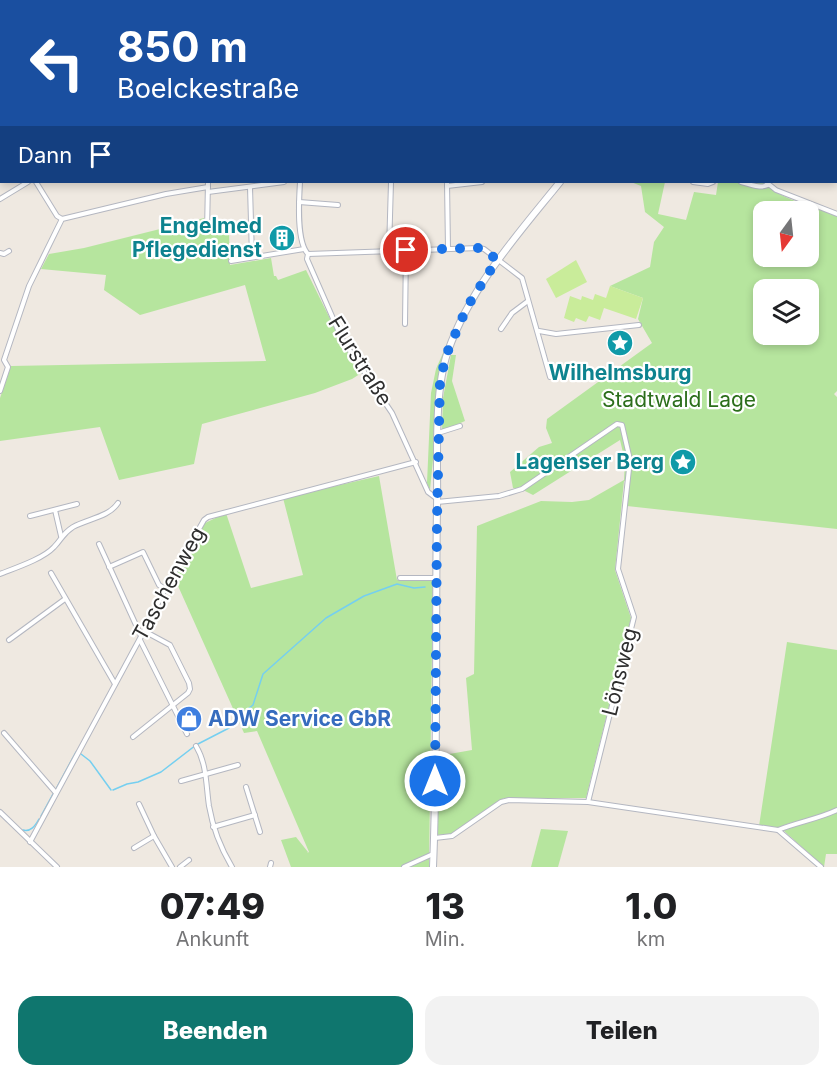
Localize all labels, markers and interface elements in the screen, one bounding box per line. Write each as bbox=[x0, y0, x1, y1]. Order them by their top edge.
text: 850 m bbox=[117, 21, 248, 72]
icon: left bbox=[18, 24, 96, 102]
text: Boelckestraße bbox=[117, 72, 299, 105]
icon: arrive bbox=[84, 138, 117, 171]
text: Dann bbox=[18, 142, 72, 168]
north arrow bbox=[753, 201, 819, 267]
map controls bbox=[753, 201, 819, 345]
place label: Engelmed Pflegedienst bbox=[132, 213, 262, 262]
building icon: Engelmed Pflegedienst bbox=[267, 223, 297, 253]
pin bbox=[380, 224, 431, 275]
icon: arrive bbox=[389, 233, 422, 266]
button: layers bbox=[753, 279, 819, 345]
street label: Flurstraße bbox=[323, 311, 398, 410]
place icon: Wilhelmsburg bbox=[605, 328, 635, 358]
place label: Wilhelmsburg bbox=[549, 360, 692, 385]
park label: Stadtwald Lage bbox=[602, 387, 756, 412]
place icon: Lagenser Berg bbox=[668, 447, 698, 477]
place label: Lagenser Berg bbox=[516, 449, 664, 474]
street label: Taschenweg bbox=[127, 523, 210, 645]
street label: Lönsweg bbox=[597, 625, 643, 719]
shop icon: ADW Service GbR bbox=[174, 704, 204, 734]
place label: ADW Service GbR bbox=[208, 706, 391, 731]
position arrow bbox=[403, 749, 467, 813]
text: 07:49 bbox=[160, 884, 265, 928]
text: 13 bbox=[425, 884, 465, 928]
text: 1.0 bbox=[625, 884, 677, 928]
text: Ankunft bbox=[176, 927, 249, 951]
text: Min. bbox=[425, 927, 465, 951]
text: km bbox=[637, 927, 665, 951]
button: Beenden bbox=[18, 996, 413, 1065]
button: Teilen bbox=[425, 996, 819, 1065]

